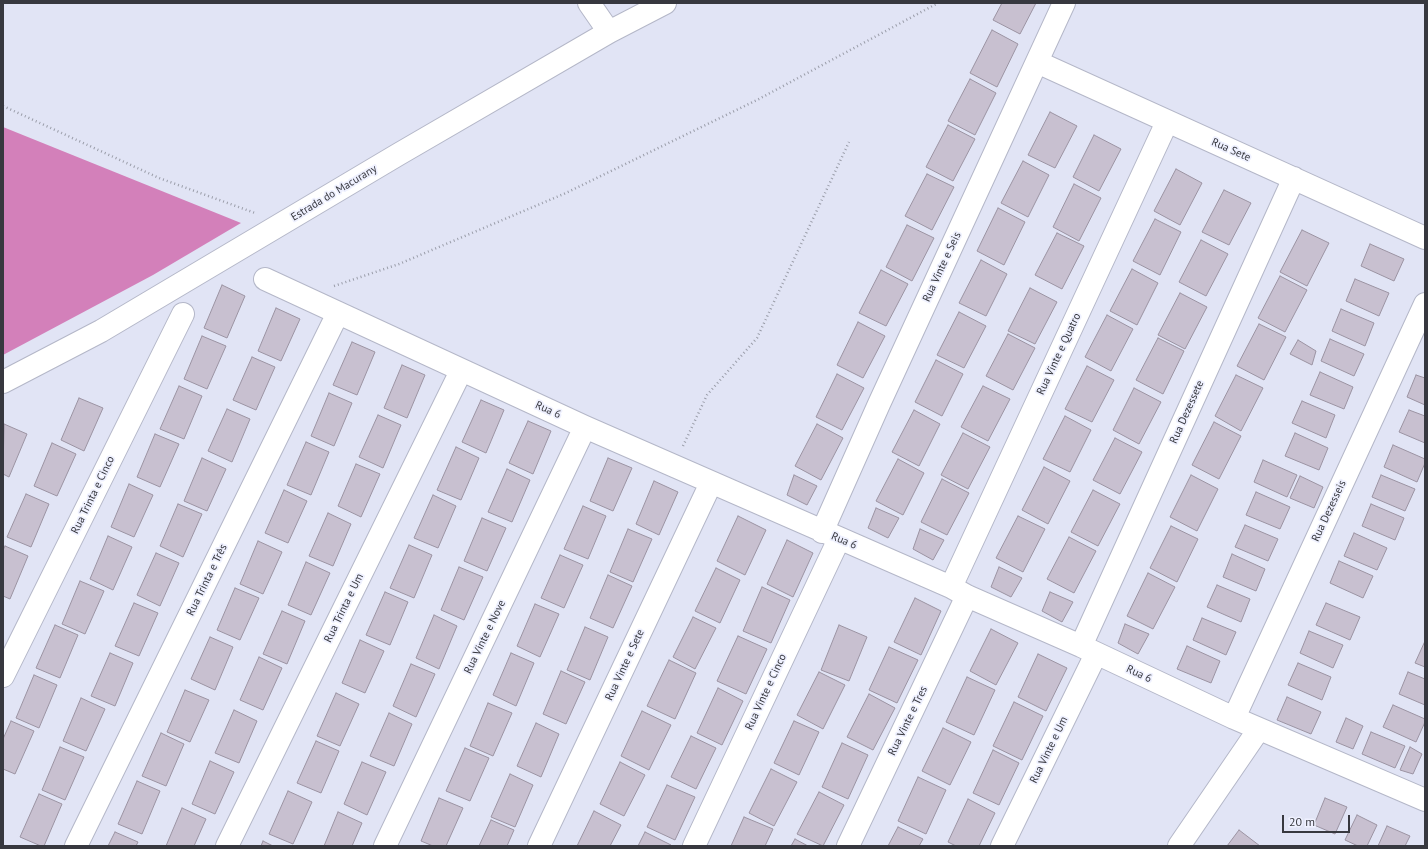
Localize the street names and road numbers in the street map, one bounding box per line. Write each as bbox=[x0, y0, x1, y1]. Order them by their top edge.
street label: Rua Sete bbox=[1209, 136, 1253, 164]
street label: Estrada do Macurany bbox=[289, 162, 379, 224]
street label: Rua Vinte e Seis bbox=[920, 230, 964, 304]
street label: Rua Vinte e Quatro bbox=[1034, 311, 1084, 397]
street label: Rua Dezessete bbox=[1167, 378, 1207, 446]
street label: Rua 6 bbox=[533, 399, 563, 421]
street label: Rua Trinta e Cinco bbox=[68, 454, 118, 536]
street label: Rua Dezesseis bbox=[1309, 478, 1349, 544]
street label: Rua 6 bbox=[829, 530, 859, 552]
street label: Rua Trinta e Três bbox=[184, 542, 230, 618]
street label: Rua Trinta e Um bbox=[322, 571, 366, 645]
street label: Rua Vinte e Nove bbox=[461, 598, 509, 676]
street label: Rua Vinte e Sete bbox=[603, 627, 647, 703]
street label: Rua Vinte e Cinco bbox=[743, 652, 789, 732]
street label: Rua 6 bbox=[1124, 662, 1154, 686]
street label: Rua Vinte e Tres bbox=[886, 684, 930, 758]
street label: Rua Vinte e Um bbox=[1027, 714, 1071, 786]

